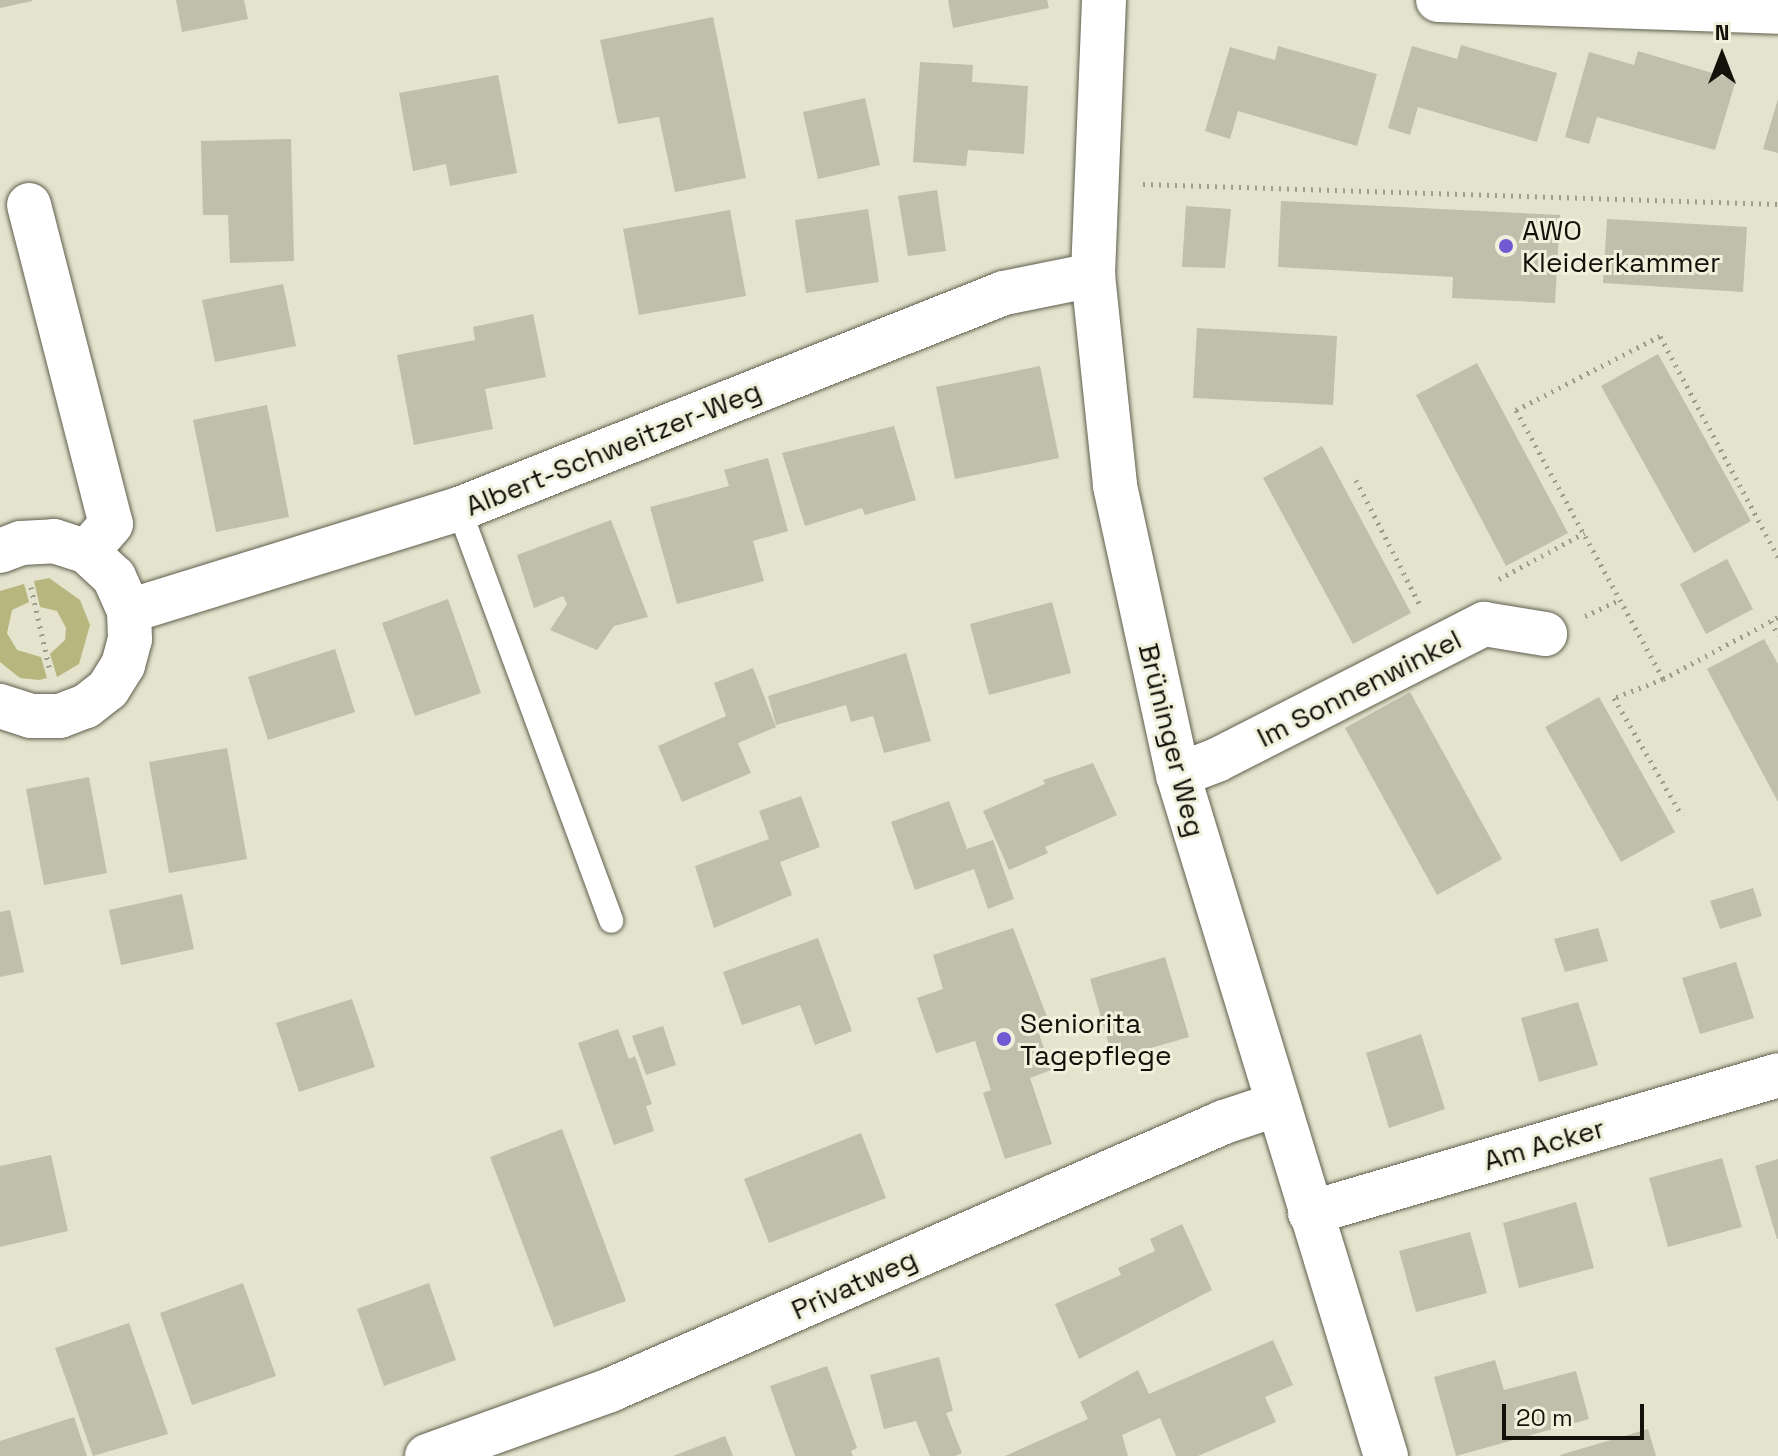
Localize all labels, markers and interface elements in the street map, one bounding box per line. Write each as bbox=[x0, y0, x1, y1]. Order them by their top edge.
north arrow bbox=[1682, 16, 1762, 96]
text: N bbox=[1715, 18, 1729, 46]
place label: AWO Kleiderkammer bbox=[1522, 213, 1721, 279]
marker: AWO Kleiderkammer bbox=[1497, 237, 1515, 255]
street label: Albert-Schweitzer-Weg bbox=[460, 373, 766, 523]
street label: Im Sonnenwinkel bbox=[1251, 622, 1467, 754]
street label: Brüninger Weg bbox=[1132, 640, 1212, 840]
place label: Seniorita Tagepflege bbox=[1020, 1006, 1171, 1072]
marker: Seniorita Tagepflege bbox=[995, 1030, 1013, 1048]
street label: Am Acker bbox=[1479, 1111, 1609, 1177]
street label: Privatweg bbox=[786, 1241, 922, 1327]
scale bar bbox=[1506, 1388, 1648, 1438]
text: 20 m bbox=[1516, 1402, 1573, 1433]

